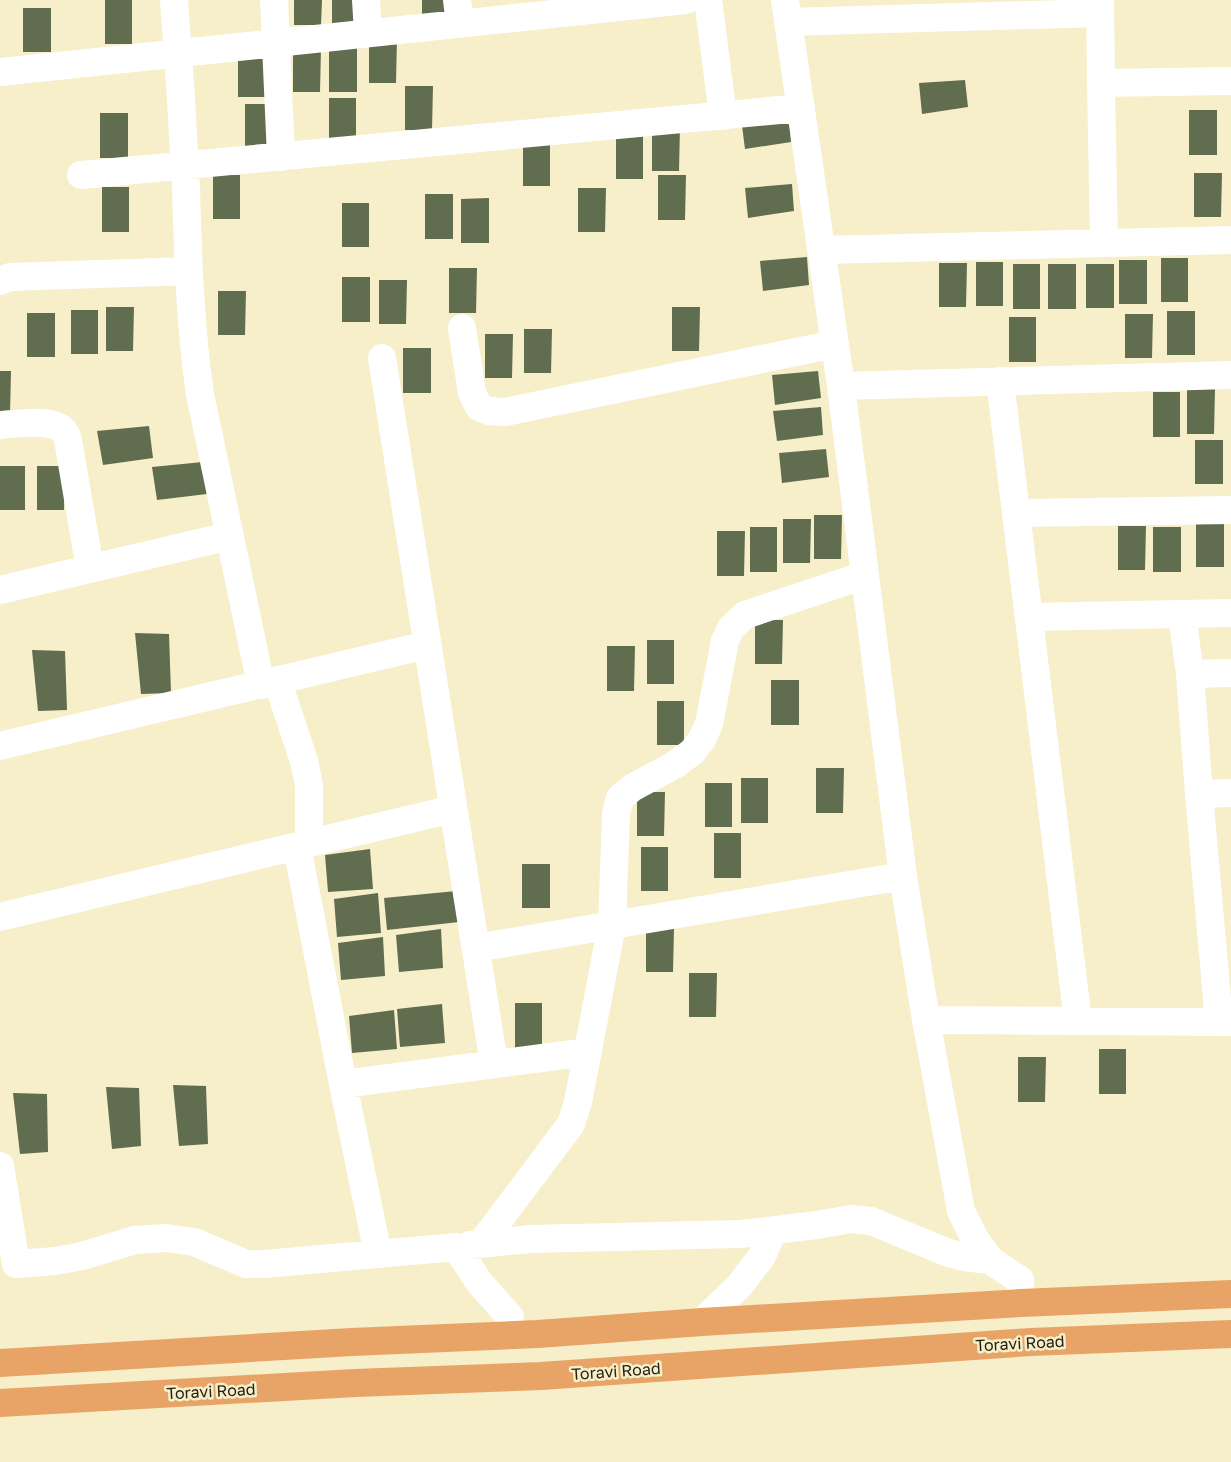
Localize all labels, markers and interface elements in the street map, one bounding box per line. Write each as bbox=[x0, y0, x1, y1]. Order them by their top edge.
street label: Toravi Road bbox=[975, 1331, 1065, 1355]
street label: Toravi Road bbox=[571, 1358, 661, 1384]
street label: Toravi Road bbox=[166, 1379, 256, 1403]

